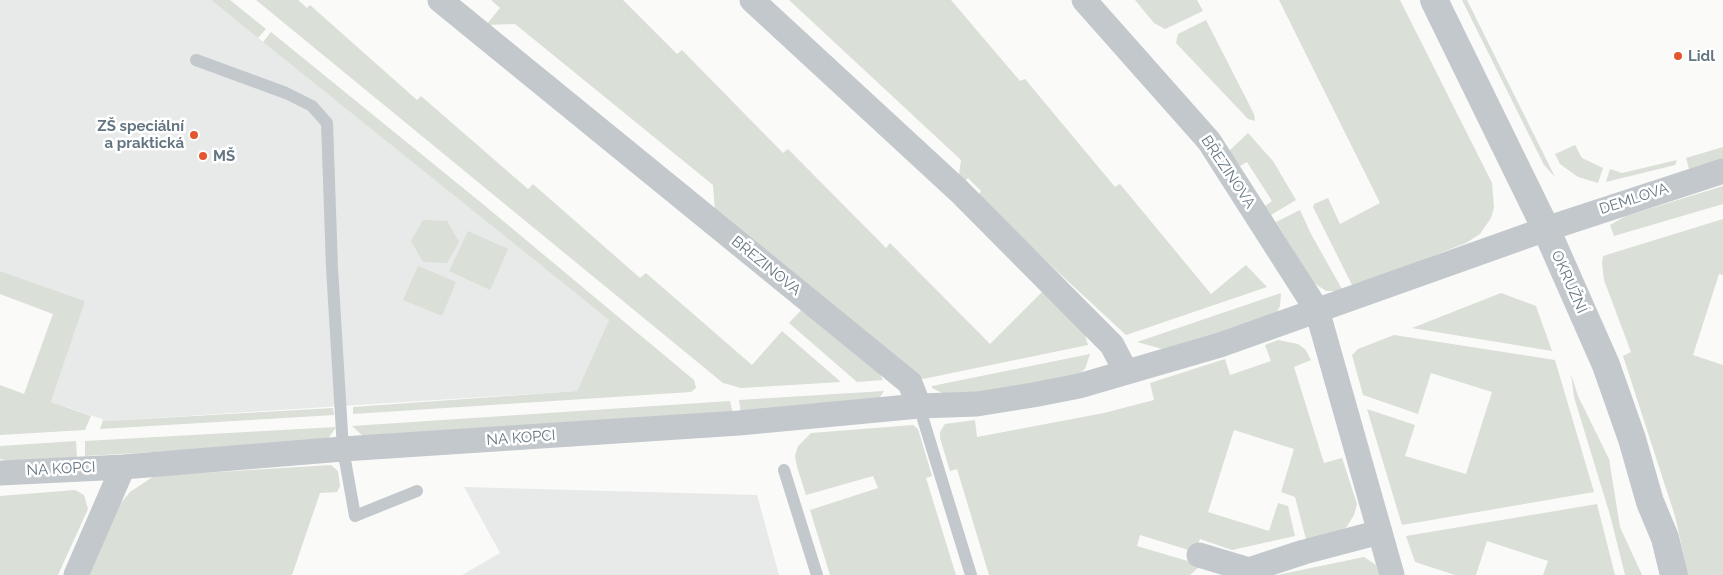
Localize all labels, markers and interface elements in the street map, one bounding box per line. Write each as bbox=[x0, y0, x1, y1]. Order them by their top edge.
place label: Lidl bbox=[1688, 47, 1715, 65]
marker: Lidl bbox=[1672, 50, 1684, 62]
place label: ZŠ speciální a praktická bbox=[97, 117, 184, 152]
marker: ZŠ speciální a praktická bbox=[188, 129, 200, 141]
street label: BŘEZINOVA bbox=[1197, 132, 1259, 212]
place label: MŠ bbox=[213, 147, 235, 165]
marker: MŠ bbox=[197, 150, 209, 162]
street label: DEMLOVA bbox=[1597, 179, 1671, 219]
street label: BŘEZINOVA bbox=[728, 233, 804, 299]
street label: OKRUŽNÍ bbox=[1547, 248, 1591, 316]
street label: NA KOPCI bbox=[486, 427, 556, 449]
street label: NA KOPCI bbox=[26, 458, 96, 480]

